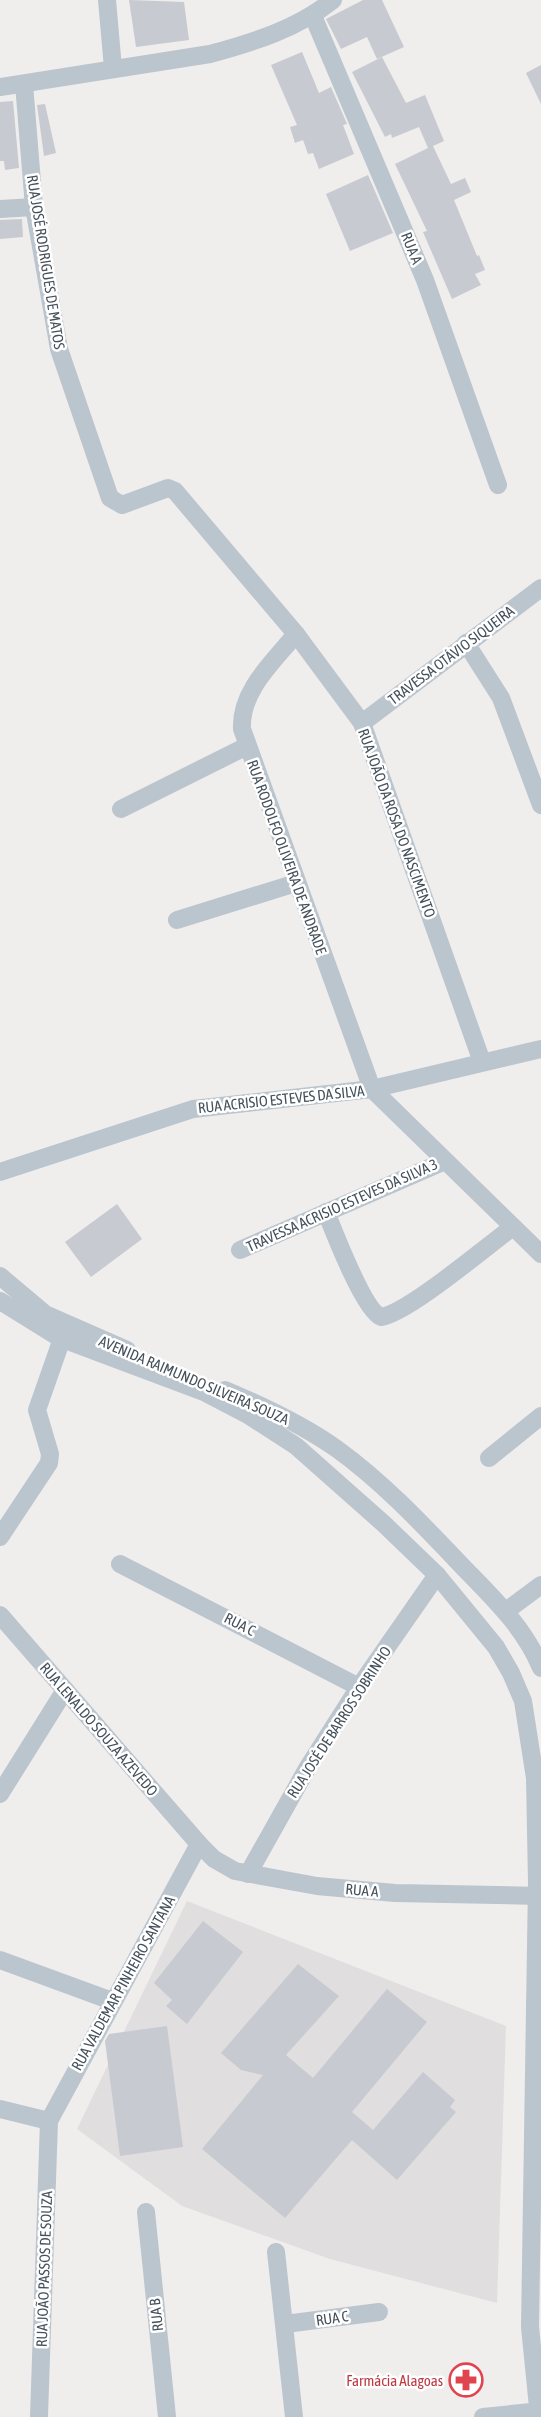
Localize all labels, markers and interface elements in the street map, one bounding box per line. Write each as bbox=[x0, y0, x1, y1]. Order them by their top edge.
street label: RUA JOSÉ RODRIGUES DE MATOS bbox=[24, 174, 68, 350]
street label: RUA A bbox=[398, 229, 426, 267]
street label: TRAVESSA OTÁVIO SIQUEIRA bbox=[385, 602, 518, 708]
street label: RUA JOÃO DA ROSA DO NASCIMENTO bbox=[355, 726, 439, 920]
street label: RUA RODOLFO OLIVEIRA DE ANDRADE bbox=[244, 757, 330, 957]
street label: RUA ACRISIO ESTEVES DA SILVA bbox=[197, 1082, 366, 1116]
street label: TRAVESSA ACRISIO ESTEVES DA SILVA 3 bbox=[244, 1155, 440, 1255]
street label: AVENIDA RAIMUNDO SILVEIRA SOUZA bbox=[97, 1332, 292, 1428]
street label: RUA C bbox=[222, 1609, 259, 1639]
street label: RUA JOSÉ DE BARROS SOBRINHO bbox=[284, 1643, 394, 1801]
street label: RUA LENALDO SOUZA AZEVEDO bbox=[37, 1659, 162, 1799]
street label: RUA A bbox=[345, 1880, 380, 1900]
street label: RUA VALDEMAR PINHEIRO SANTANA bbox=[68, 1892, 178, 2073]
street label: RUA JOÃO PASSOS DE SOUZA bbox=[33, 2190, 55, 2347]
street label: RUA B bbox=[146, 2298, 166, 2332]
street label: RUA C bbox=[315, 2307, 350, 2329]
pharmacy icon: Farmácia Alagoas bbox=[448, 2362, 484, 2398]
place label: Farmácia Alagoas bbox=[346, 2372, 443, 2389]

